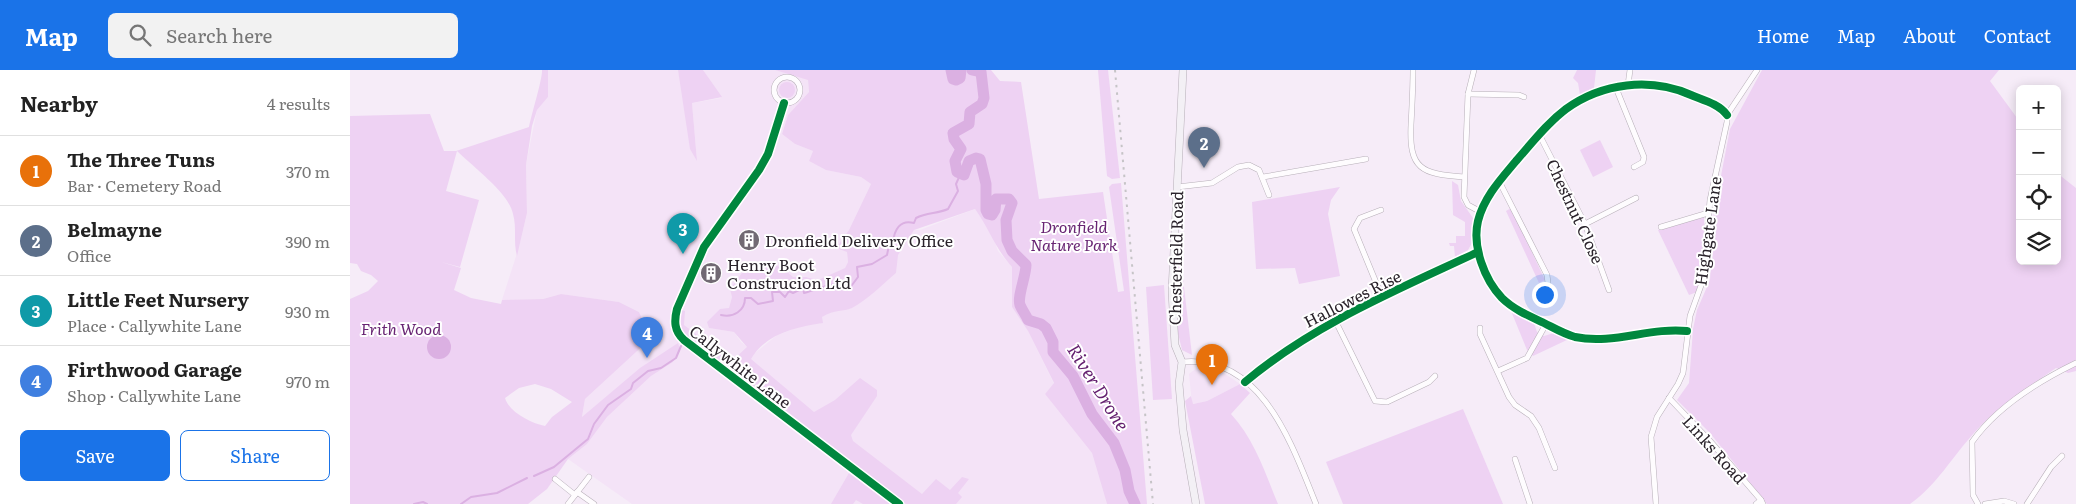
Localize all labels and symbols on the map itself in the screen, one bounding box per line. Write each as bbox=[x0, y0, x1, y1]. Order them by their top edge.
pin: 2 bbox=[1188, 127, 1220, 168]
street label: Chestnut Close bbox=[1541, 155, 1611, 267]
street label: Highgate Lane bbox=[1687, 175, 1727, 287]
street label: Chesterfield Road bbox=[1162, 191, 1188, 325]
pin: 3 bbox=[667, 213, 699, 254]
park label: Dronfield Nature Park bbox=[1030, 214, 1118, 256]
building icon: Dronfield Delivery Office bbox=[737, 228, 761, 252]
place label: Dronfield Delivery Office bbox=[765, 228, 953, 252]
place label: Henry Boot Construcion Ltd bbox=[727, 252, 851, 294]
building icon: Henry Boot Construcion Ltd bbox=[699, 261, 723, 285]
street label: Hallowes Rise bbox=[1299, 263, 1405, 333]
your location bbox=[1532, 282, 1558, 308]
park label: Frith Wood bbox=[361, 316, 442, 340]
pin: 4 bbox=[631, 317, 663, 358]
street label: Callywhite Lane bbox=[685, 319, 797, 413]
water label: River Drone bbox=[1062, 338, 1136, 436]
pin: 1 bbox=[1196, 344, 1228, 385]
street label: Links Road bbox=[1678, 409, 1753, 489]

